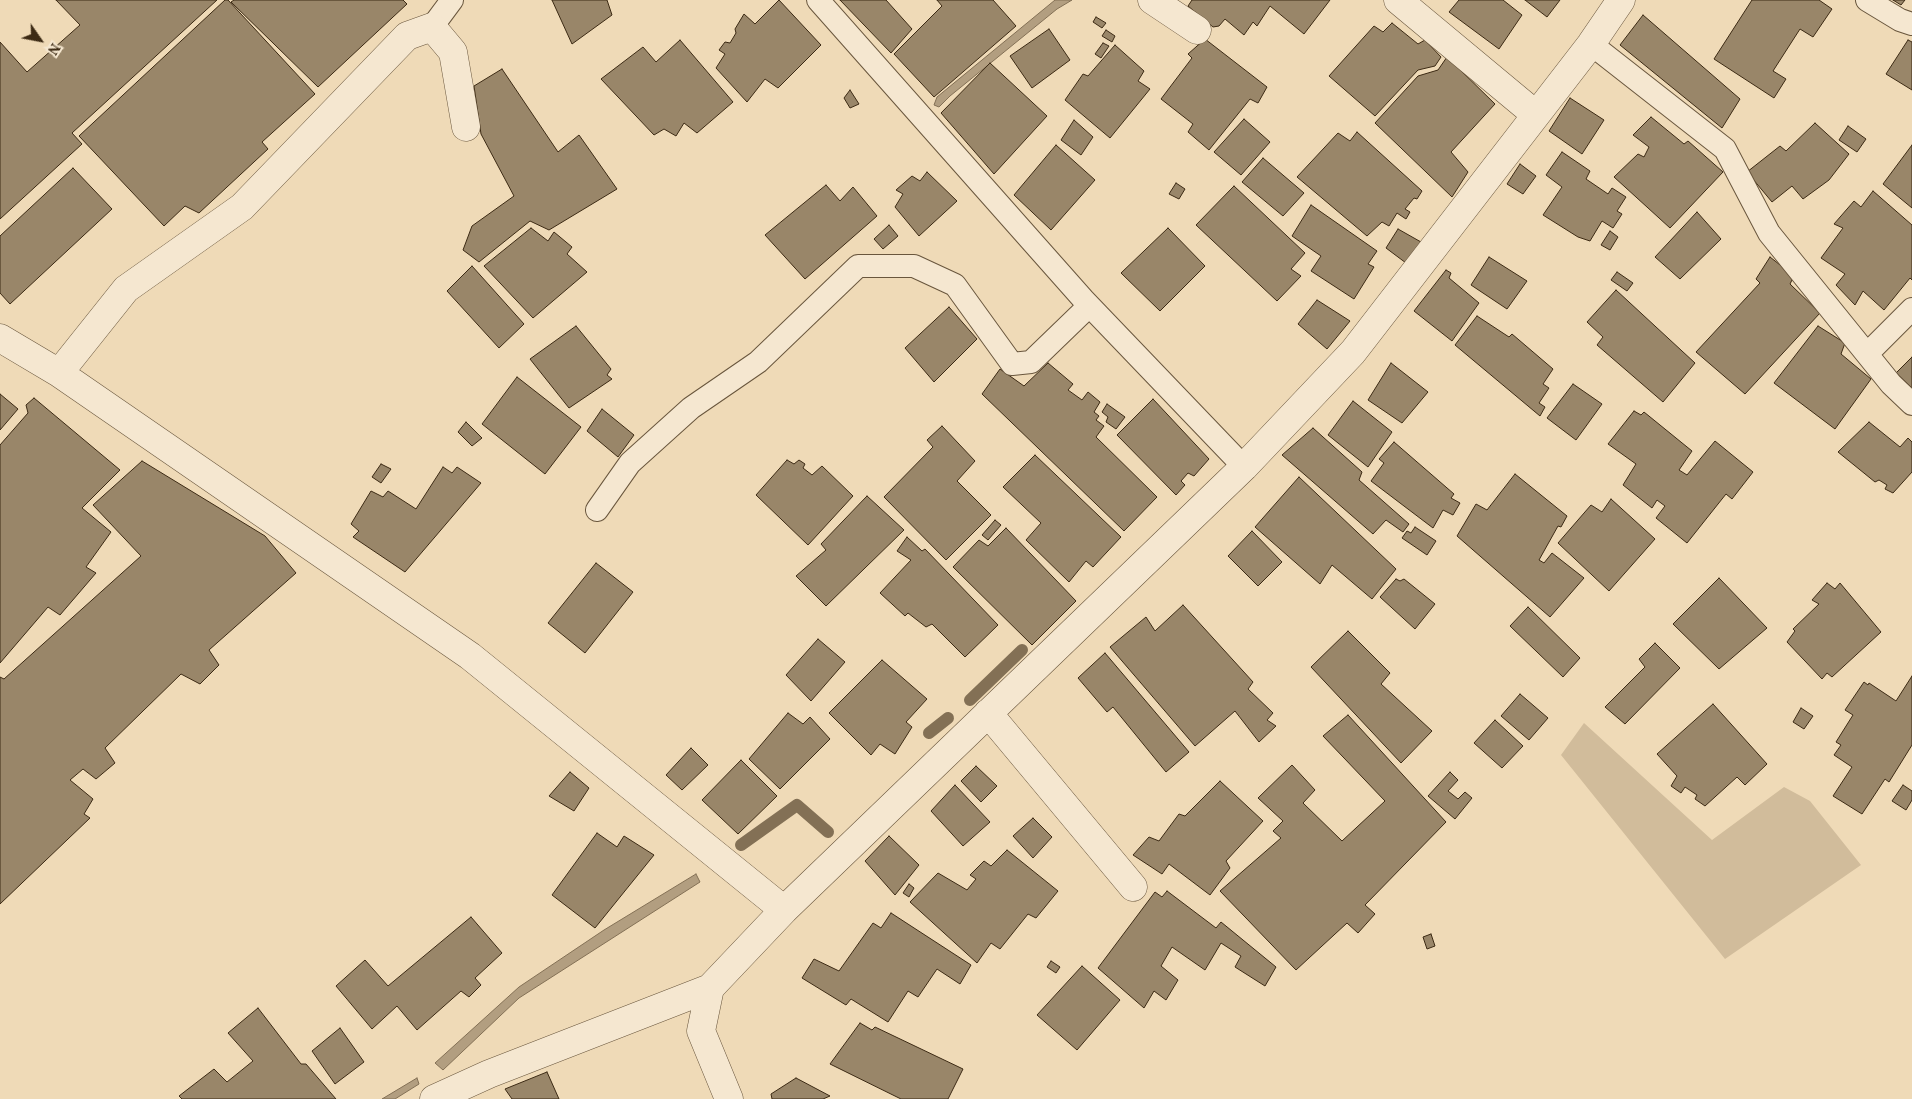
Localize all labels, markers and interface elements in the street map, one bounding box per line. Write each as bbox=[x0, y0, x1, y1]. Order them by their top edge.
north arrow bbox=[15, 15, 65, 65]
text: N bbox=[42, 39, 64, 58]

